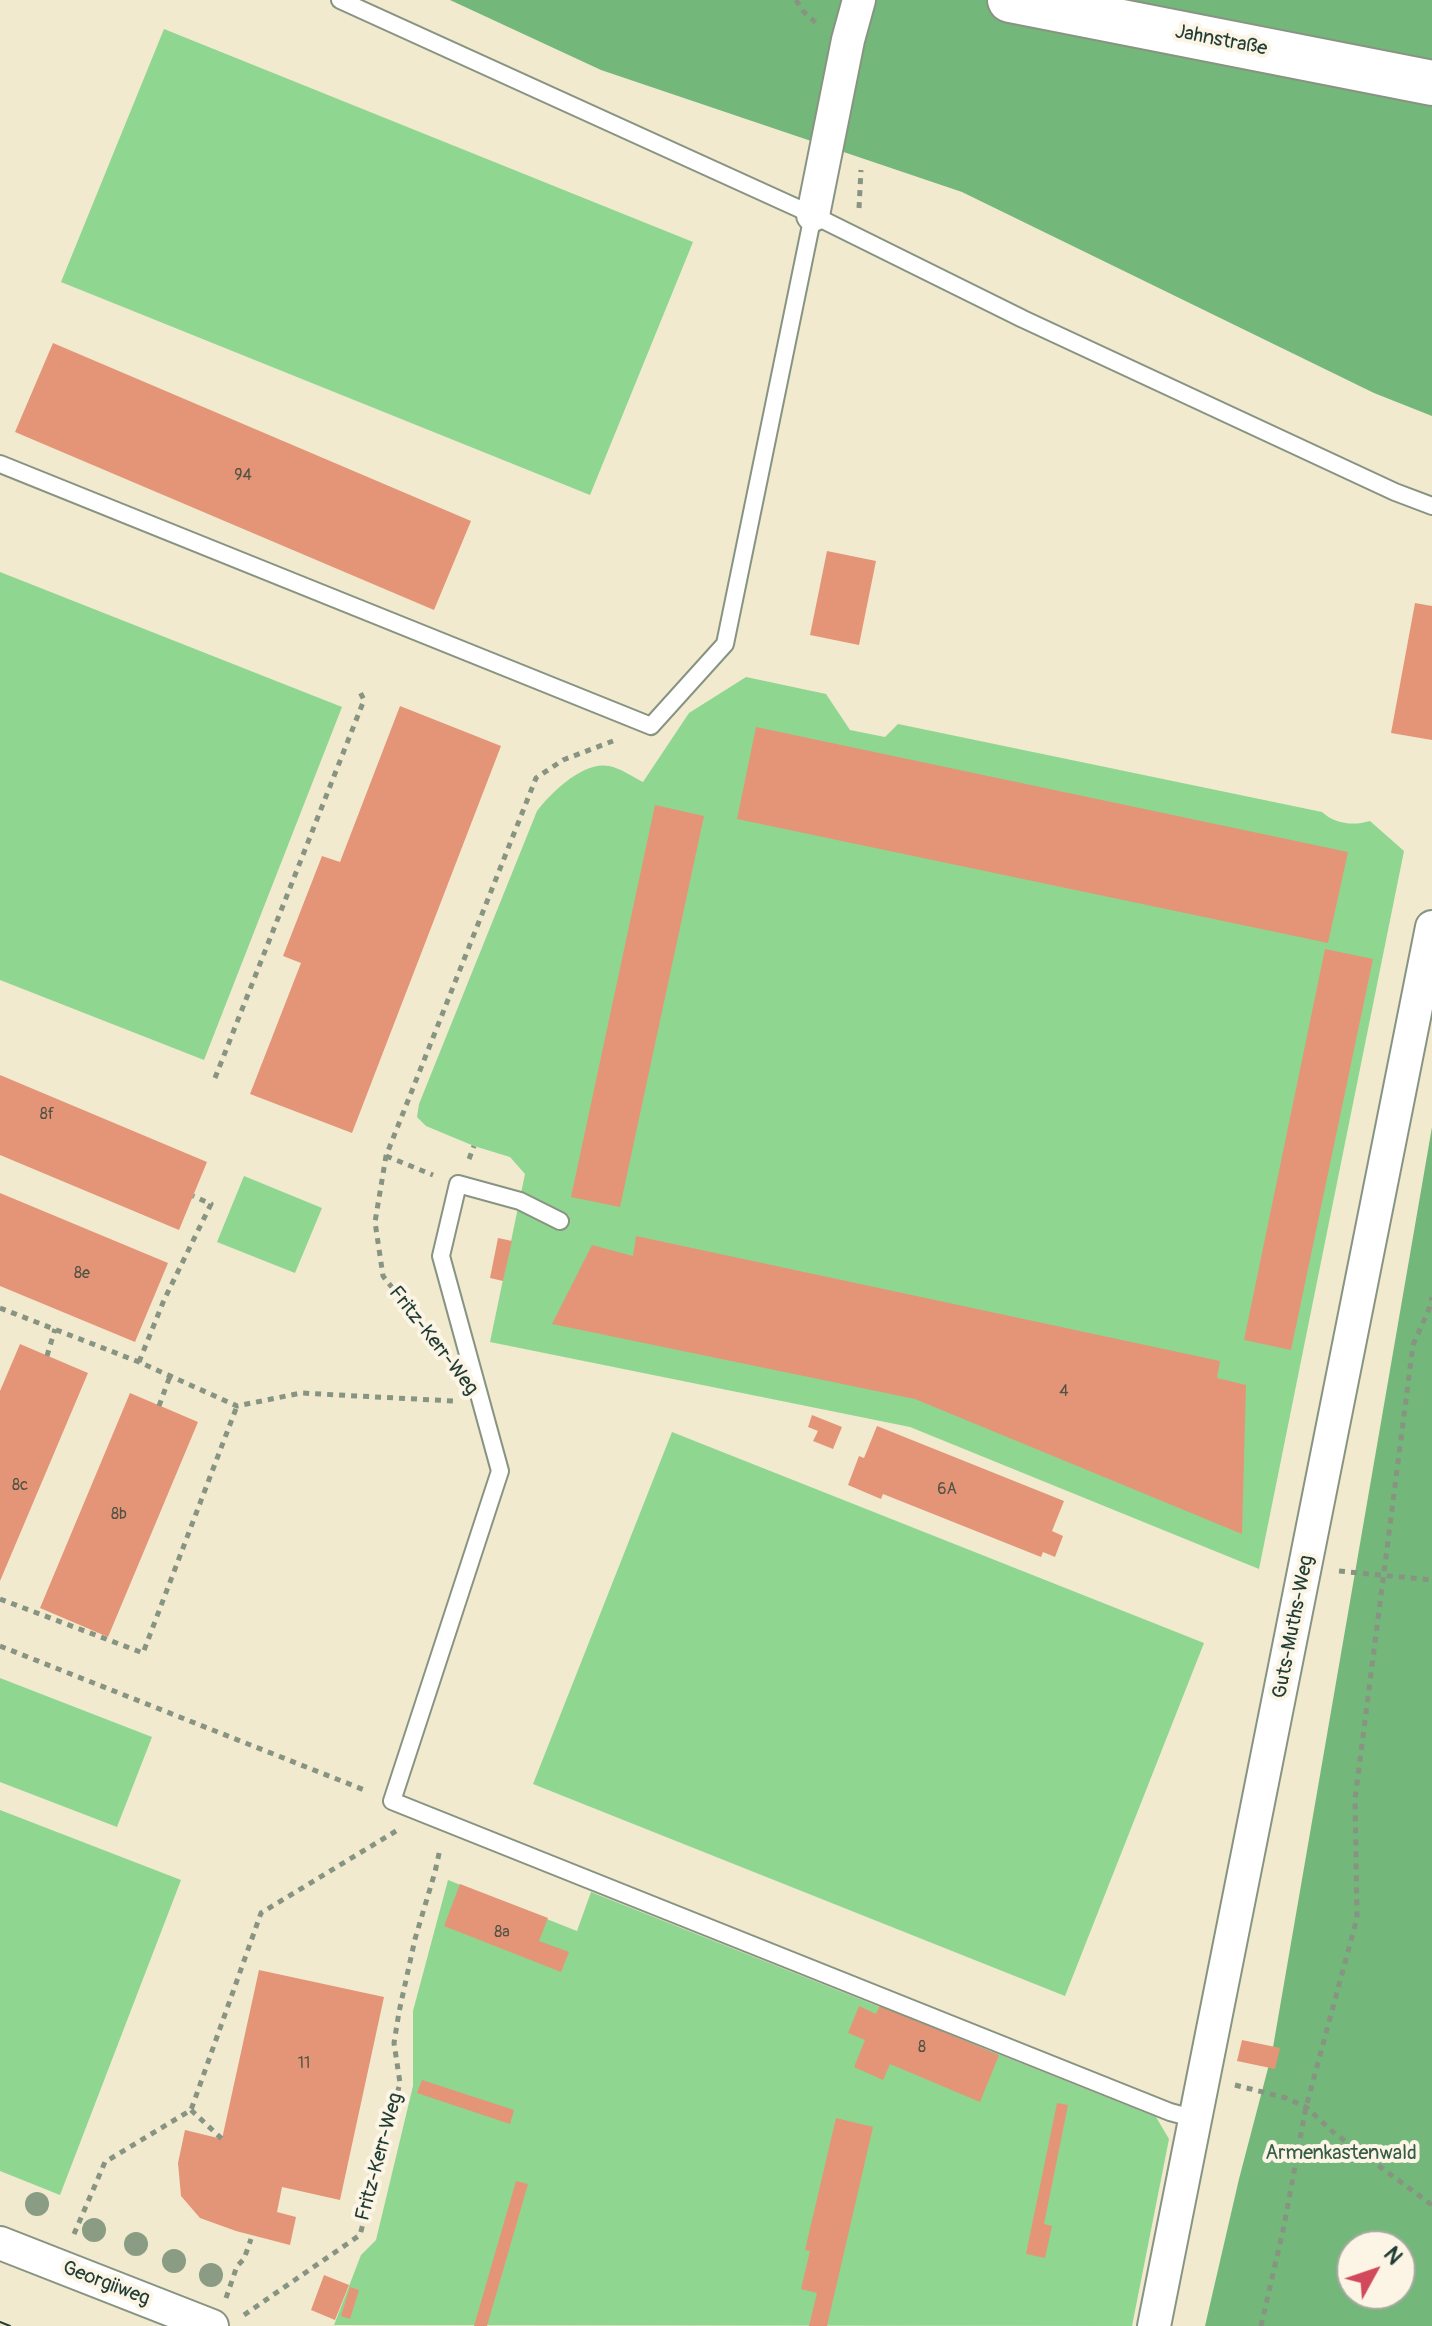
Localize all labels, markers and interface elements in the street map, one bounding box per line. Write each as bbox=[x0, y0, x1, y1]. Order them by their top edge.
street label: Jahnstraße bbox=[1173, 20, 1269, 62]
house number: 94 bbox=[234, 466, 252, 486]
house number: 8f bbox=[40, 1105, 54, 1125]
house number: 8e bbox=[74, 1264, 90, 1284]
street label: Fritz-Kerr-Weg bbox=[383, 1282, 483, 1400]
house number: 4 bbox=[1059, 1382, 1069, 1402]
house number: 8c bbox=[12, 1476, 28, 1496]
house number: 6A bbox=[937, 1480, 957, 1500]
house number: 8b bbox=[111, 1505, 127, 1525]
street label: Guts-Muths-Weg bbox=[1268, 1553, 1320, 1701]
house number: 8a bbox=[494, 1923, 510, 1943]
house number: 8 bbox=[918, 2038, 926, 2058]
house number: 11 bbox=[298, 2054, 310, 2074]
street label: Fritz-Kerr-Weg bbox=[351, 2090, 409, 2224]
park label: Armenkastenwald bbox=[1265, 2142, 1417, 2166]
north arrow bbox=[1336, 2230, 1416, 2310]
text: N bbox=[1377, 2241, 1408, 2271]
street label: Georgiiweg bbox=[59, 2256, 153, 2312]

